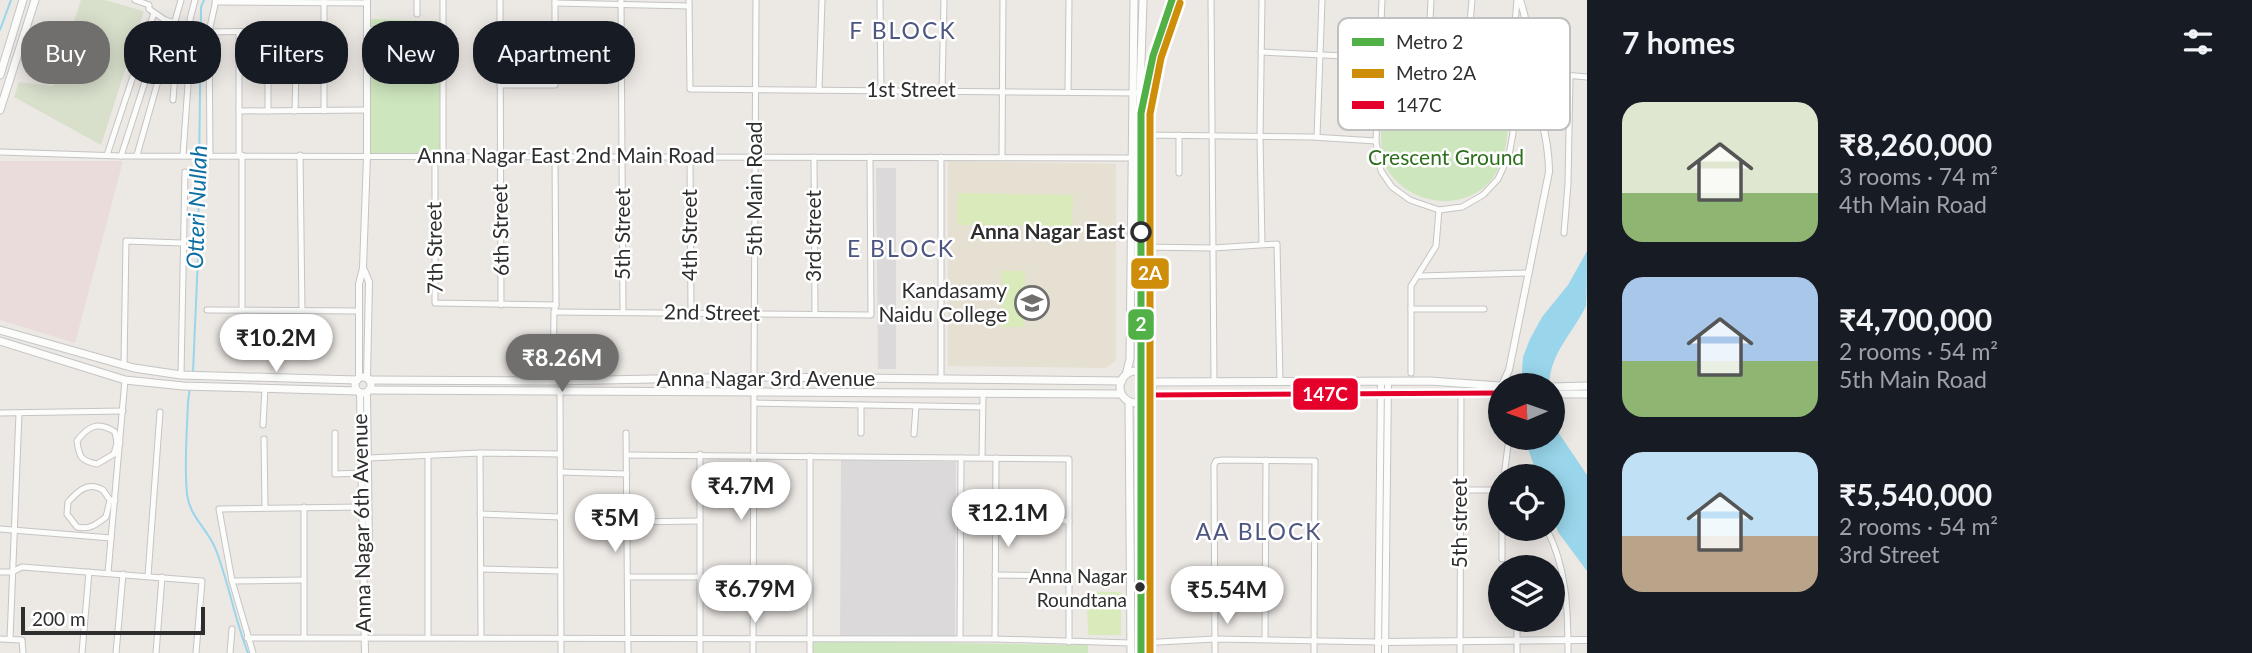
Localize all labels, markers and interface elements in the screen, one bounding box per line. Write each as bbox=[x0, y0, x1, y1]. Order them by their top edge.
district label: F BLOCK bbox=[849, 16, 957, 44]
legend bbox=[1338, 18, 1570, 130]
chip: Buy bbox=[21, 21, 110, 84]
chip: Rent bbox=[124, 21, 221, 84]
chip: Filters bbox=[235, 21, 348, 84]
chip: New bbox=[362, 21, 459, 84]
chip: Apartment bbox=[473, 21, 635, 84]
icon: filters bbox=[2179, 23, 2217, 61]
text: 7 homes bbox=[1622, 24, 1735, 60]
text: Metro 2 bbox=[1396, 30, 1463, 53]
text: Metro 2A bbox=[1396, 61, 1476, 84]
street label: 1st Street bbox=[866, 76, 956, 101]
text: 147C bbox=[1396, 93, 1442, 116]
street label: 5th Main Road bbox=[741, 121, 766, 257]
text: ₹8,260,000 bbox=[1839, 126, 1992, 162]
icon: home bbox=[1678, 130, 1762, 214]
street label: Anna Nagar East 2nd Main Road bbox=[417, 142, 715, 167]
water label: Otteri Nullah bbox=[180, 144, 212, 269]
park label: Crescent Ground bbox=[1368, 144, 1524, 169]
text: 3 rooms · 74 m² bbox=[1839, 162, 1998, 190]
street label: 6th Street bbox=[486, 183, 513, 276]
street label: 5th Street bbox=[609, 187, 634, 280]
street label: 4th Street bbox=[676, 188, 701, 281]
street label: 3rd Street bbox=[800, 190, 825, 282]
text: 4th Main Road bbox=[1839, 190, 1987, 218]
street label: 7th Street bbox=[420, 201, 447, 294]
place label: Anna Nagar East bbox=[969, 218, 1125, 243]
marker: Anna Nagar East bbox=[1131, 222, 1151, 242]
district label: E BLOCK bbox=[847, 234, 955, 262]
line badge: 2A bbox=[1130, 257, 1170, 290]
text: 2A bbox=[1138, 261, 1163, 284]
place label: Kandasamy Naidu College bbox=[878, 277, 1007, 326]
school or university icon: Kandasamy Naidu College bbox=[1013, 284, 1051, 322]
street label: 2nd Street bbox=[664, 298, 761, 325]
text: ₹4,700,000 bbox=[1839, 301, 1992, 337]
icon: home bbox=[1678, 305, 1762, 389]
line badge: 2 bbox=[1127, 308, 1155, 341]
text: 2 bbox=[1135, 312, 1147, 335]
pin: ₹10.2M bbox=[219, 314, 333, 374]
text: ₹10.2M bbox=[236, 323, 316, 351]
pin: ₹8.26M bbox=[505, 334, 619, 394]
text: 2 rooms · 54 m² bbox=[1839, 337, 1998, 365]
text: ₹8.26M bbox=[522, 343, 602, 371]
street label: Anna Nagar 3rd Avenue bbox=[657, 365, 875, 390]
text: 5th Main Road bbox=[1839, 365, 1987, 393]
north arrow bbox=[1488, 373, 1564, 450]
map controls bbox=[1488, 373, 1565, 632]
line badge: 147C bbox=[1292, 377, 1359, 411]
text: 147C bbox=[1302, 382, 1348, 405]
street label: Anna Nagar 6th Avenue bbox=[346, 413, 375, 633]
pin: ₹4.7M bbox=[692, 462, 790, 522]
button: locate bbox=[1488, 464, 1565, 541]
text: ₹4.7M bbox=[707, 471, 775, 499]
text: ₹5,540,000 bbox=[1839, 476, 1992, 512]
street label: 5th street bbox=[1446, 477, 1471, 568]
icon: home bbox=[1678, 480, 1762, 564]
pin: ₹12.1M bbox=[951, 490, 1065, 549]
pin: ₹5M bbox=[581, 494, 649, 554]
text: ₹12.1M bbox=[968, 498, 1048, 526]
text: ₹5M bbox=[591, 503, 639, 531]
text: 2 rooms · 54 m² bbox=[1839, 512, 1998, 540]
district label: AA BLOCK bbox=[1195, 517, 1323, 545]
text: 3rd Street bbox=[1839, 540, 1940, 568]
button: layers bbox=[1488, 555, 1565, 632]
place label: Anna Nagar Roundtana bbox=[1029, 564, 1127, 611]
pin: ₹6.79M bbox=[698, 566, 812, 625]
pin: ₹5.54M bbox=[1170, 566, 1284, 626]
text: ₹6.79M bbox=[715, 574, 795, 602]
text: ₹5.54M bbox=[1187, 575, 1267, 603]
marker: Anna Nagar Roundtana bbox=[1133, 580, 1147, 594]
scale bar bbox=[21, 604, 205, 636]
text: 200 m bbox=[32, 607, 86, 630]

